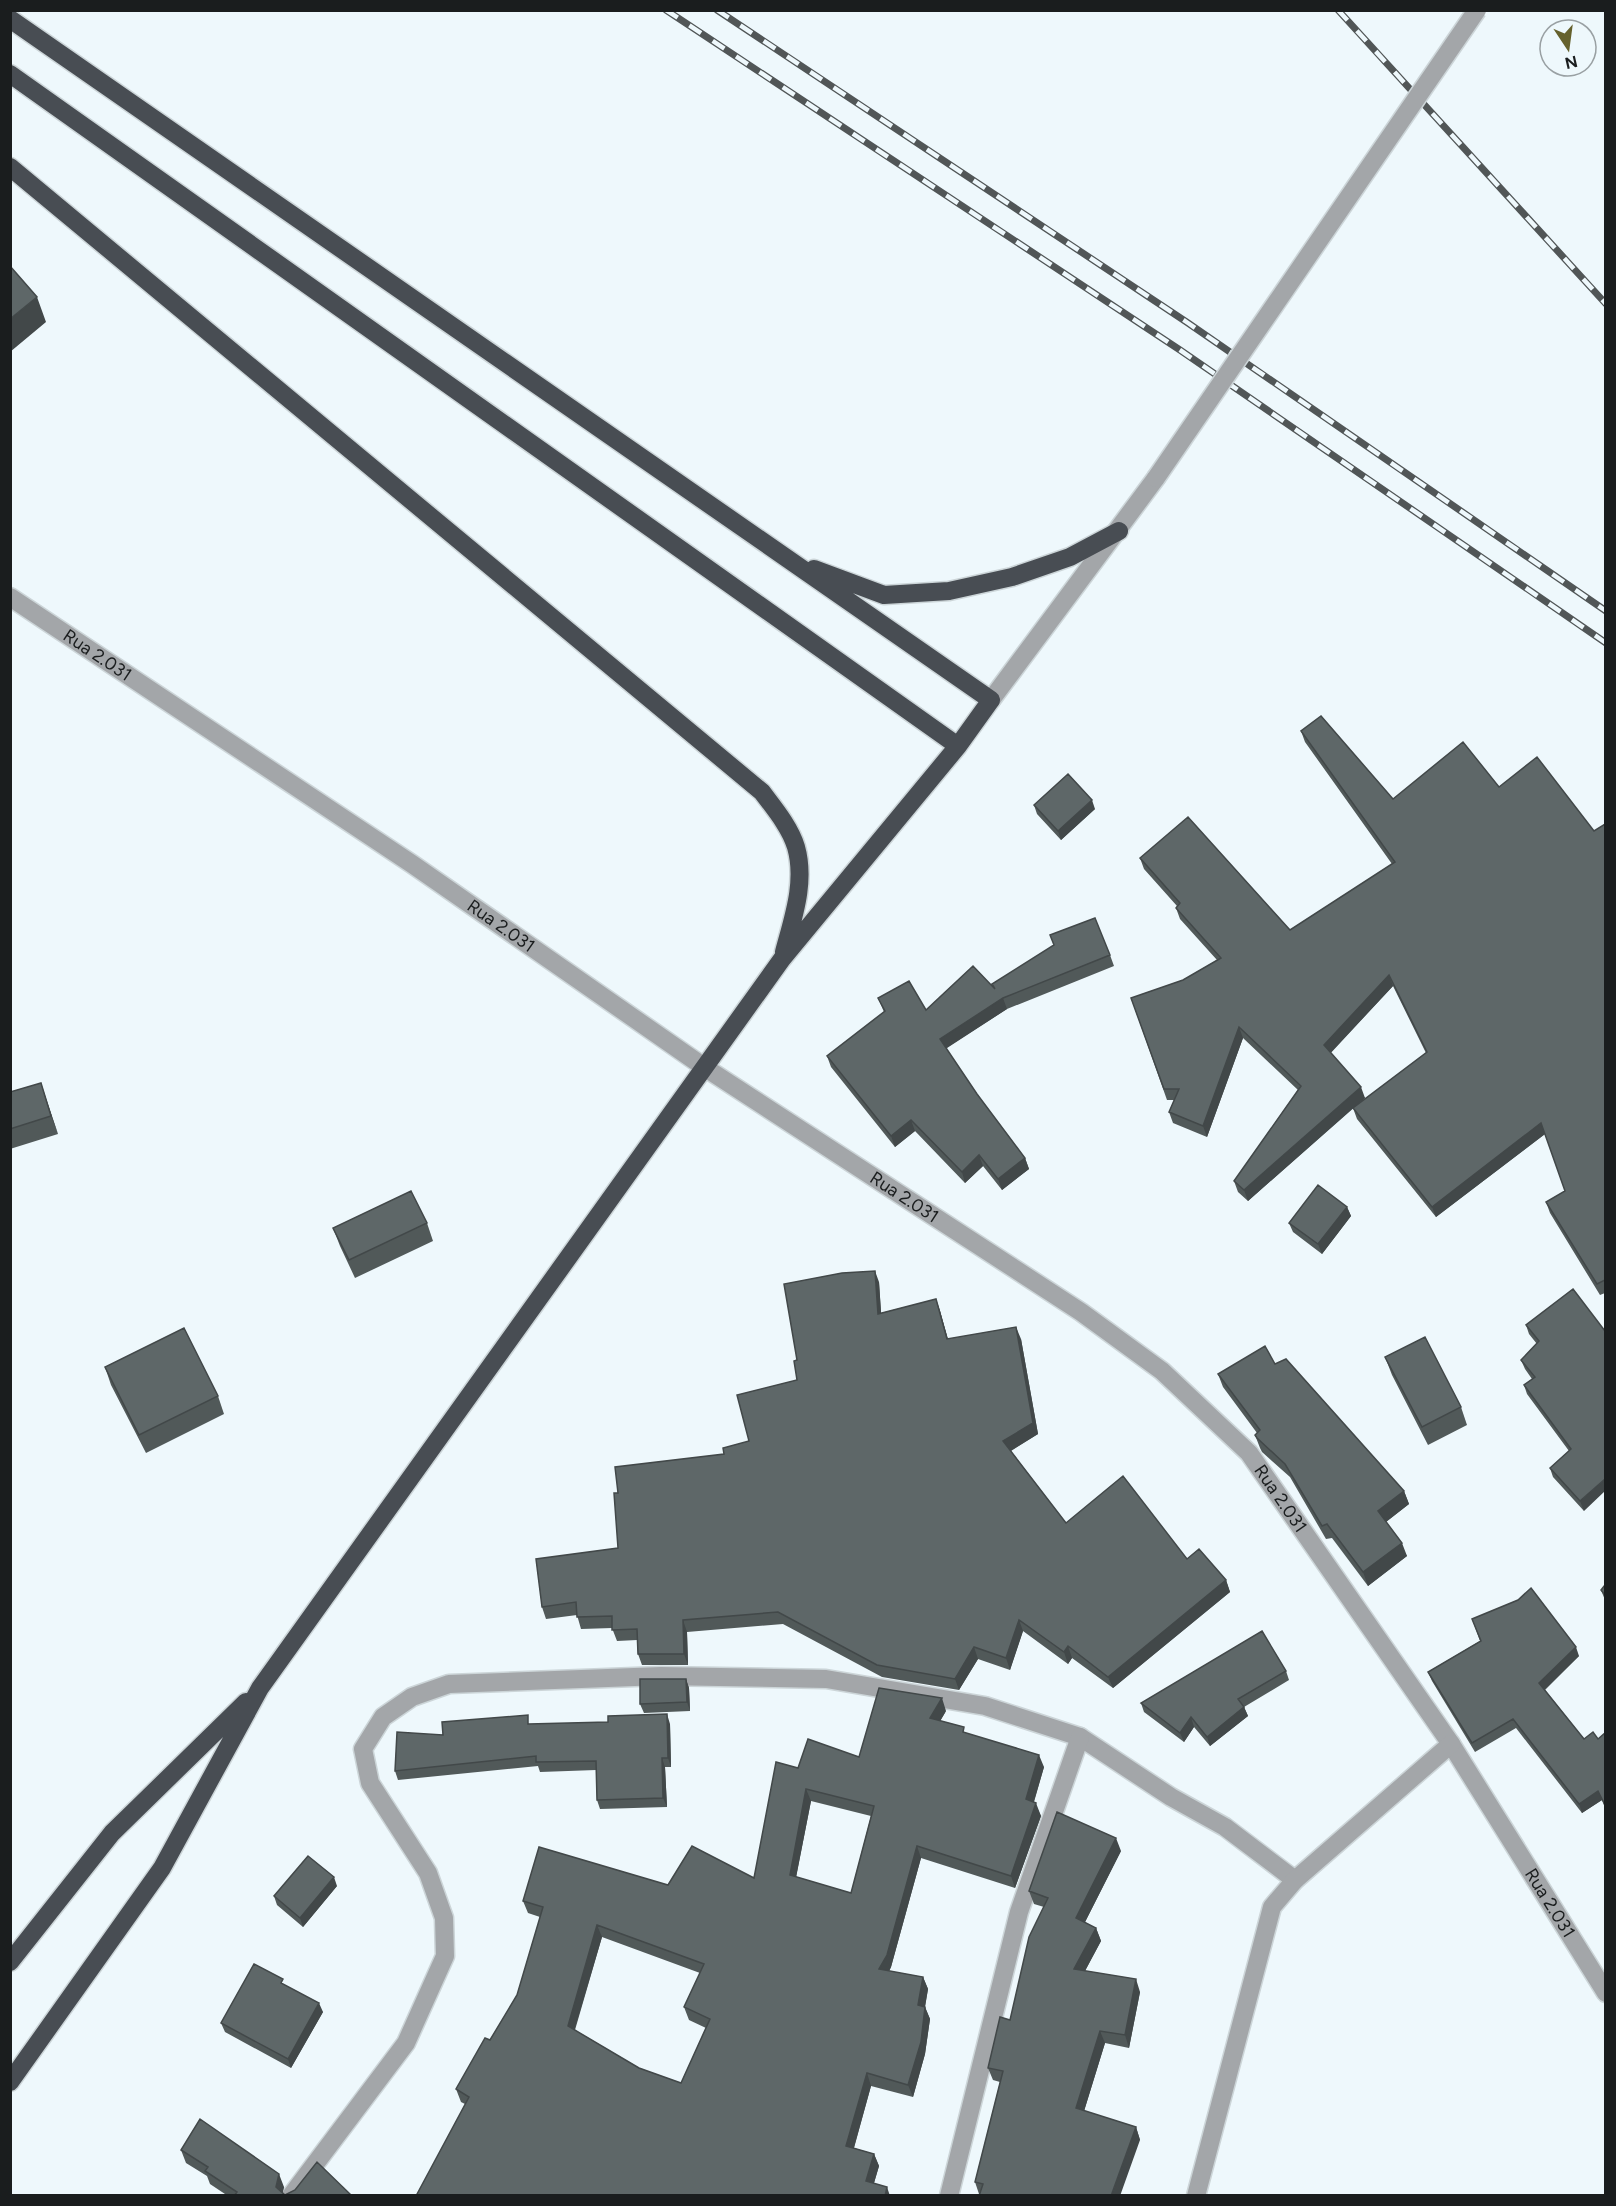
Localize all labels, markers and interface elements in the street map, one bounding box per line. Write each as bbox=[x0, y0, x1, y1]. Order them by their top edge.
north arrow bbox=[1538, 18, 1598, 78]
text: N bbox=[1563, 51, 1579, 73]
street label: Rua 2.031 bbox=[59, 624, 136, 686]
street label: Rua 2.031 bbox=[463, 895, 539, 957]
street label: Rua 2.031 bbox=[866, 1167, 943, 1227]
street label: Rua 2.031 bbox=[1249, 1460, 1312, 1537]
street label: Rua 2.031 bbox=[1520, 1864, 1580, 1942]

